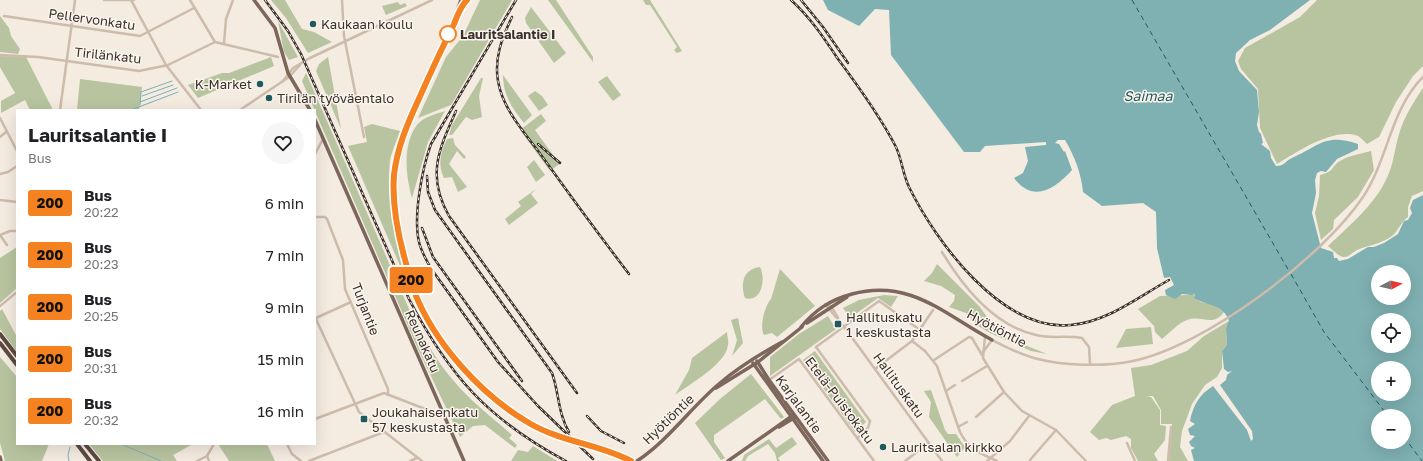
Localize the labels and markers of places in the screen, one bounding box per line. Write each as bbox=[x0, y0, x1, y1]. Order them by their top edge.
place label: Kaukaan koulu bbox=[321, 16, 413, 32]
marker: Kaukaan koulu bbox=[308, 19, 318, 29]
marker: Lauritsalantie I bbox=[439, 25, 457, 43]
place label: Lauritsalantie I bbox=[460, 26, 555, 42]
place label: K-Market bbox=[195, 76, 252, 92]
marker: K-Market bbox=[255, 79, 265, 89]
place label: Tirilän työväentalo bbox=[277, 90, 394, 106]
marker: Tirilän työväentalo bbox=[264, 93, 274, 103]
place label: Hallituskatu 1 keskustasta bbox=[846, 309, 931, 340]
marker: Hallituskatu 1 keskustasta bbox=[833, 319, 843, 329]
place label: Joukahaisenkatu 57 keskustasta bbox=[372, 404, 478, 435]
marker: Joukahaisenkatu 57 keskustasta bbox=[359, 414, 369, 424]
place label: Lauritsalan kirkko bbox=[891, 439, 1003, 455]
marker: Lauritsalan kirkko bbox=[878, 442, 888, 452]

